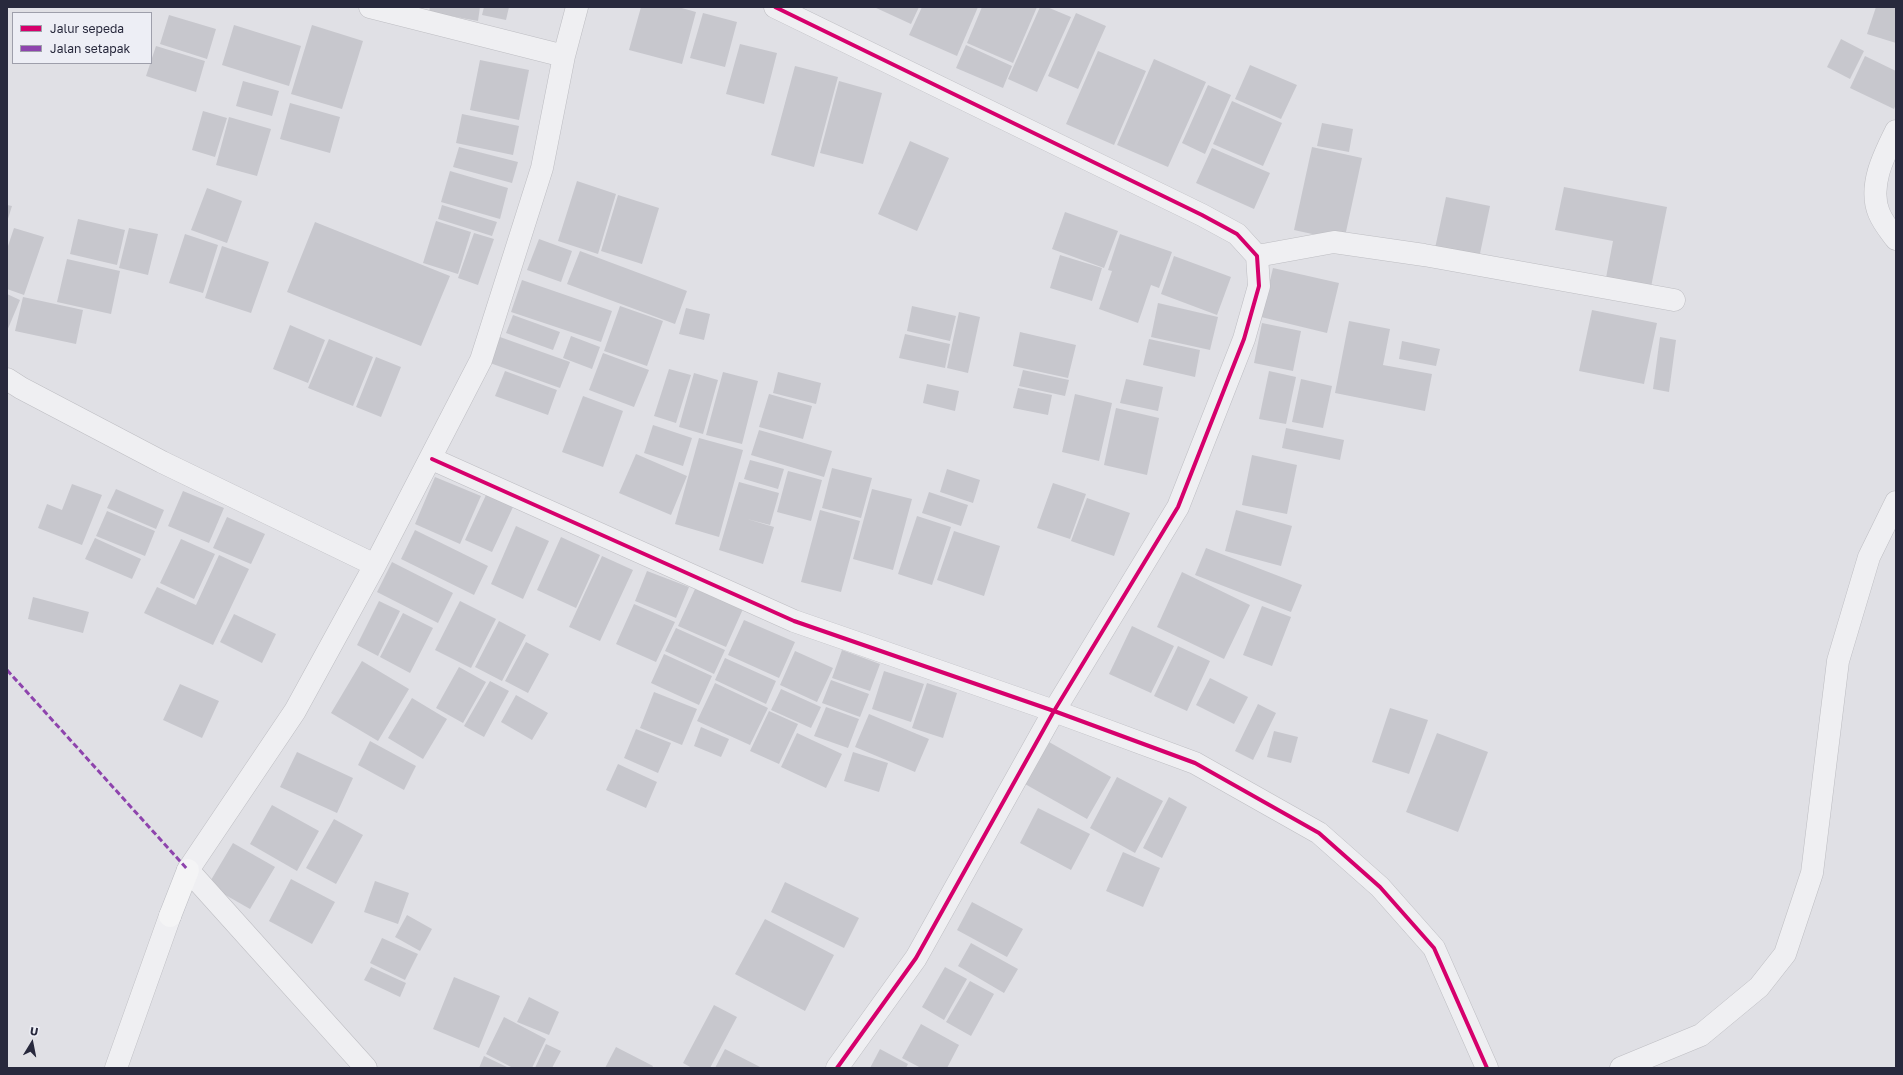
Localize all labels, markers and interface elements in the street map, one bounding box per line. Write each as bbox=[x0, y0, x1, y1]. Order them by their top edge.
legend bbox=[12, 12, 152, 64]
text: Jalur sepeda bbox=[50, 21, 124, 36]
text: Jalan setapak bbox=[50, 41, 130, 56]
north arrow bbox=[12, 1023, 52, 1063]
text: U bbox=[29, 1024, 39, 1038]

